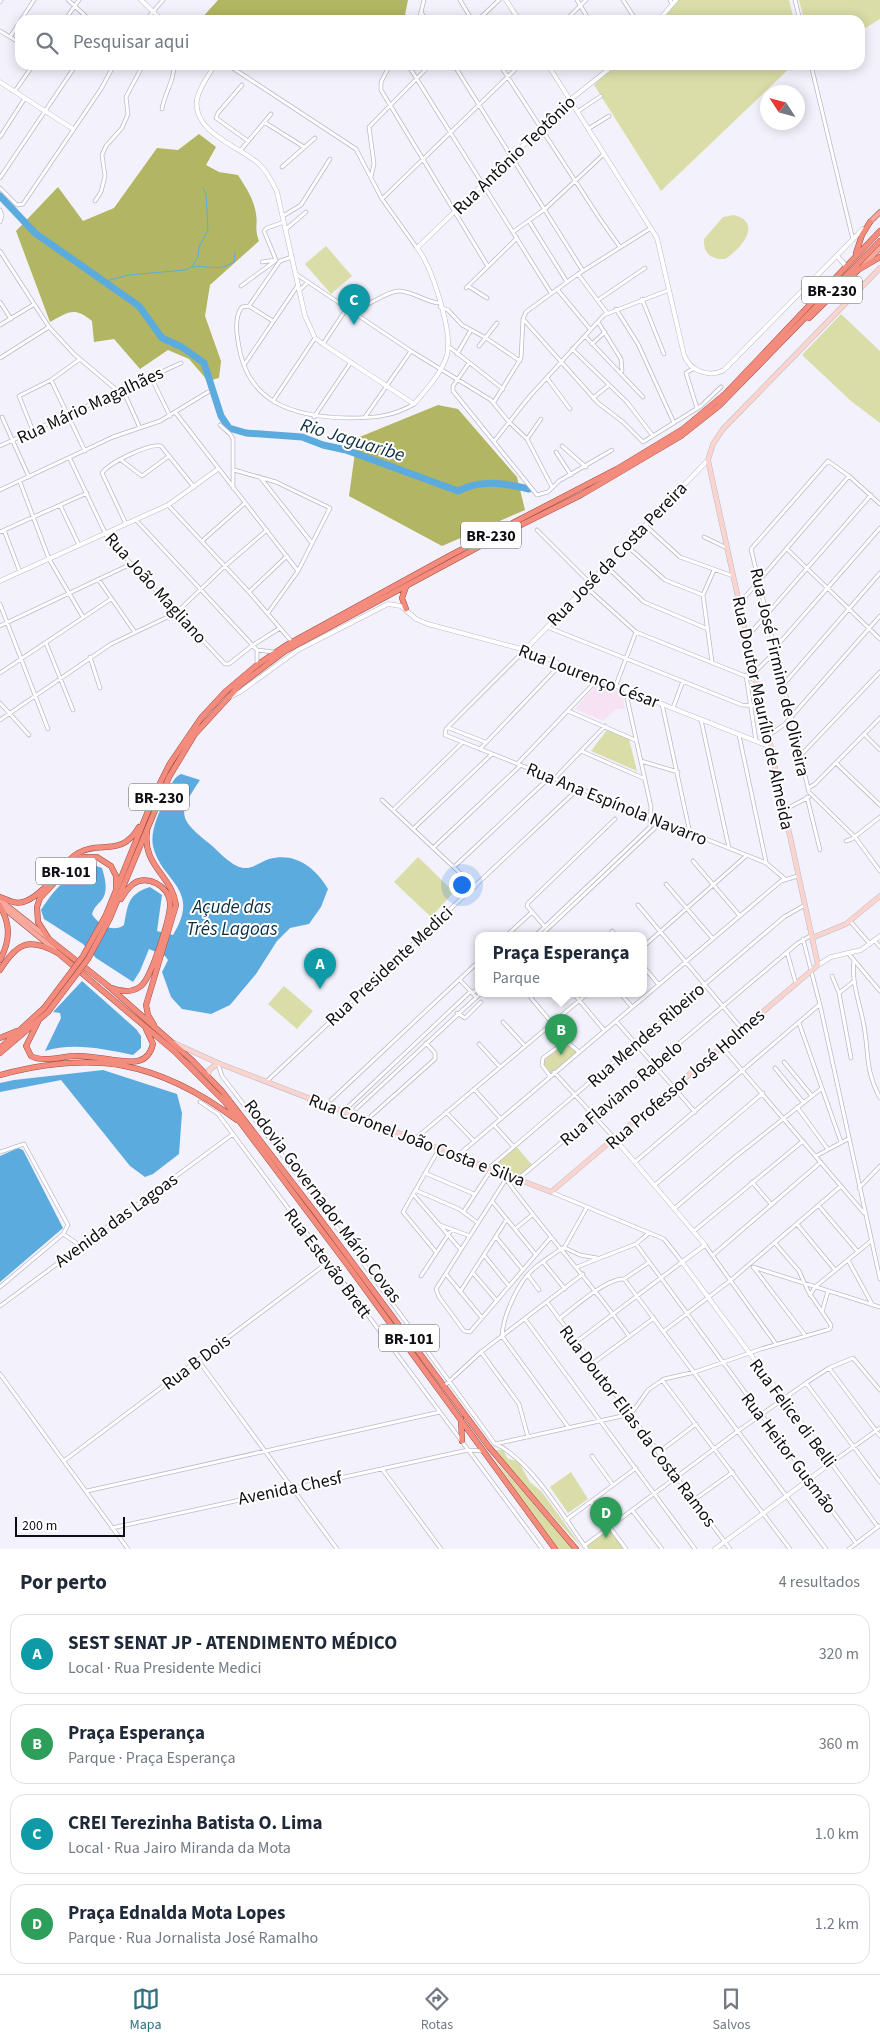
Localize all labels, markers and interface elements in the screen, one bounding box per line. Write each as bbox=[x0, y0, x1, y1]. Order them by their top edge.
search box bbox=[15, 15, 865, 70]
icon: search bbox=[33, 29, 61, 57]
text: Pesquisar aqui bbox=[73, 29, 189, 56]
north arrow bbox=[760, 85, 805, 130]
street label: Rua Antônio Teotônio bbox=[447, 90, 581, 221]
road number: BR-230 bbox=[802, 276, 862, 304]
pin: C bbox=[338, 284, 370, 325]
street label: Rua Mário Magalhães bbox=[13, 361, 167, 450]
water label: Rio Jaguaribe bbox=[297, 412, 408, 469]
street label: Rua José da Costa Pereira bbox=[542, 476, 693, 632]
road number: BR-230 bbox=[461, 522, 521, 548]
street label: Rua João Magliano bbox=[99, 527, 212, 650]
street label: Rua José Firmino de Oliveira bbox=[743, 565, 816, 779]
street label: Rua Doutor Maurílio de Almeida bbox=[726, 594, 799, 832]
street label: Rua Lourenço César bbox=[515, 638, 663, 715]
street label: Rua Ana Espínola Navarro bbox=[523, 757, 711, 852]
road number: BR-230 bbox=[129, 784, 189, 810]
road number: BR-101 bbox=[36, 858, 96, 884]
your location bbox=[449, 872, 475, 898]
water label: Açude das Três Lagoas bbox=[186, 894, 278, 943]
street label: Rua Presidente Medici bbox=[320, 901, 459, 1032]
popup bbox=[475, 932, 647, 997]
text: Praça Esperança bbox=[492, 940, 630, 967]
pin: A bbox=[304, 948, 336, 989]
text: Parque bbox=[492, 967, 540, 989]
street label: Rua Mendes Ribeiro bbox=[582, 977, 711, 1094]
street label: Rua Professor José Holmes bbox=[600, 1003, 770, 1155]
pin: B bbox=[545, 1014, 577, 1055]
street label: Rua Flaviano Rabelo bbox=[555, 1035, 688, 1152]
street label: Rua Coronel João Costa e Silva bbox=[305, 1088, 529, 1193]
street label: Rodovia Governador Mário Covas bbox=[238, 1094, 407, 1308]
street label: Avenida das Lagoas bbox=[50, 1167, 183, 1274]
street label: Rua Estevão Brett bbox=[278, 1203, 377, 1324]
street label: Rua Doutor Elias da Costa Ramos bbox=[555, 1321, 721, 1531]
road number: BR-101 bbox=[379, 1325, 439, 1352]
street label: Rua B Dois bbox=[157, 1328, 236, 1396]
street label: Rua Felice di Belli bbox=[743, 1354, 842, 1473]
street label: Rua Heitor Gusmão bbox=[735, 1388, 842, 1519]
street label: Avenida Chesf bbox=[236, 1465, 345, 1512]
pin: D bbox=[590, 1497, 622, 1538]
scale bar bbox=[15, 1514, 125, 1537]
text: 200 m bbox=[22, 1516, 57, 1536]
text: Por perto bbox=[20, 1567, 107, 1597]
text: 4 resultados bbox=[779, 1571, 860, 1593]
text: SEST SENAT JP - ATENDIMENTO MÉDICO bbox=[68, 1630, 397, 1657]
text: A bbox=[32, 1643, 42, 1665]
text: 320 m bbox=[819, 1643, 859, 1665]
text: Local · Rua Presidente Medici bbox=[68, 1657, 262, 1679]
text: Praça Esperança bbox=[68, 1720, 205, 1747]
text: B bbox=[32, 1733, 42, 1755]
text: 360 m bbox=[819, 1733, 859, 1755]
text: Parque · Praça Esperança bbox=[68, 1747, 236, 1769]
text: CREI Terezinha Batista O. Lima bbox=[68, 1810, 323, 1837]
text: C bbox=[32, 1823, 42, 1845]
text: 1.0 km bbox=[815, 1823, 859, 1845]
text: Local · Rua Jairo Miranda da Mota bbox=[68, 1837, 291, 1859]
text: Praça Ednalda Mota Lopes bbox=[68, 1900, 285, 1927]
text: D bbox=[32, 1913, 42, 1935]
text: 1.2 km bbox=[815, 1913, 859, 1935]
text: Parque · Rua Jornalista José Ramalho bbox=[68, 1927, 318, 1949]
tab: Mapa bbox=[130, 1985, 161, 2035]
tab: Rotas bbox=[421, 1985, 453, 2035]
tab: Salvos bbox=[712, 1985, 750, 2035]

